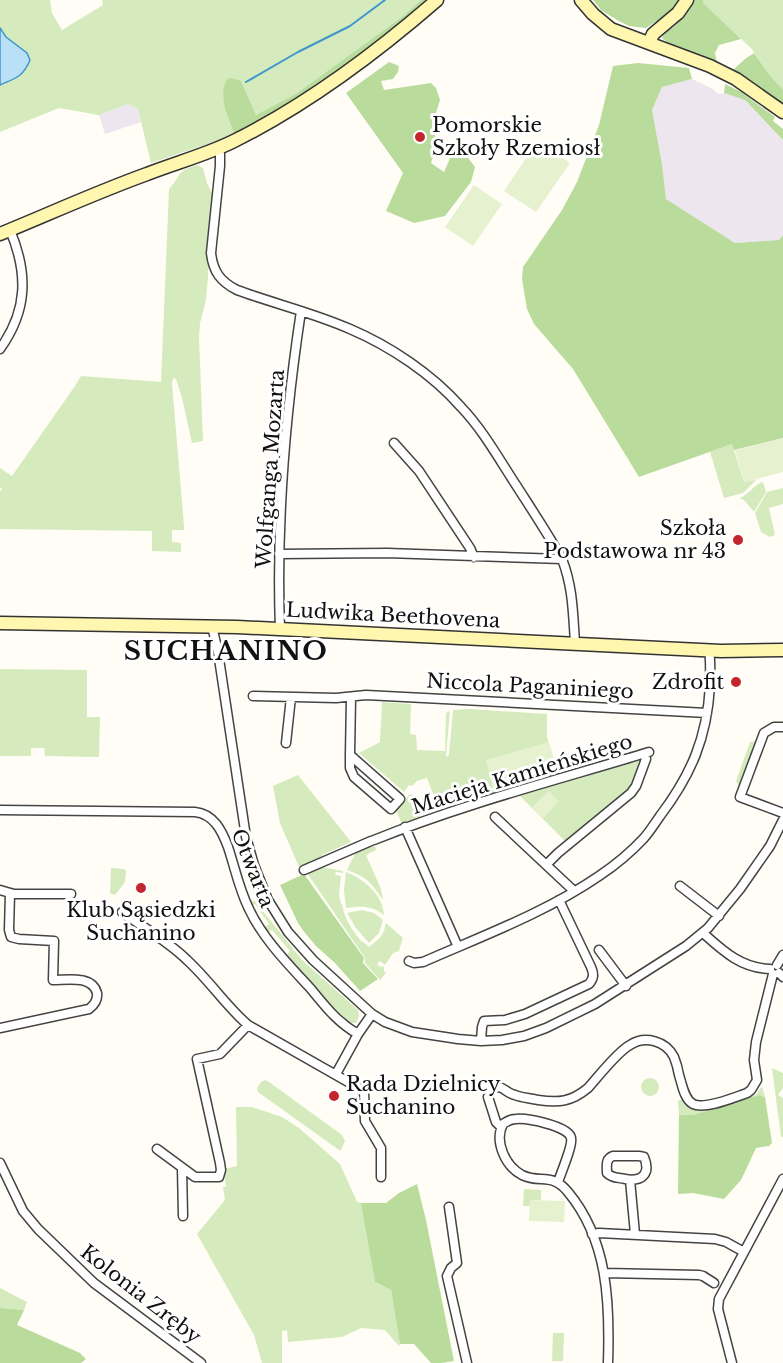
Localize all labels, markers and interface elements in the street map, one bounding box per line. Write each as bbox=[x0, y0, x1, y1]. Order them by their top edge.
place label: Pomorskie Szkoły Rzemiosł bbox=[432, 113, 600, 160]
marker: Pomorskie Szkoły Rzemiosł bbox=[413, 130, 427, 144]
street label: Wolfganga Mozarta bbox=[251, 368, 289, 570]
place label: Szkoła Podstawowa nr 43 bbox=[544, 516, 727, 563]
marker: Szkoła Podstawowa nr 43 bbox=[731, 533, 745, 547]
street label: Ludwika Beethovena bbox=[285, 597, 502, 633]
district label: SUCHANINO bbox=[124, 635, 328, 667]
street label: Niccola Paganiniego bbox=[426, 669, 634, 703]
place label: Zdrofit bbox=[652, 670, 724, 694]
marker: Zdrofit bbox=[729, 675, 743, 689]
street label: Macieja Kamieńskiego bbox=[409, 729, 635, 819]
street label: Otwarta bbox=[226, 825, 280, 912]
marker: Klub Sąsiedzki Suchanino bbox=[134, 881, 148, 895]
place label: Klub Sąsiedzki Suchanino bbox=[66, 898, 216, 945]
place label: Rada Dzielnicy Suchanino bbox=[346, 1072, 501, 1119]
marker: Rada Dzielnicy Suchanino bbox=[327, 1089, 341, 1103]
street label: Kolonia Zręby bbox=[76, 1239, 206, 1349]

